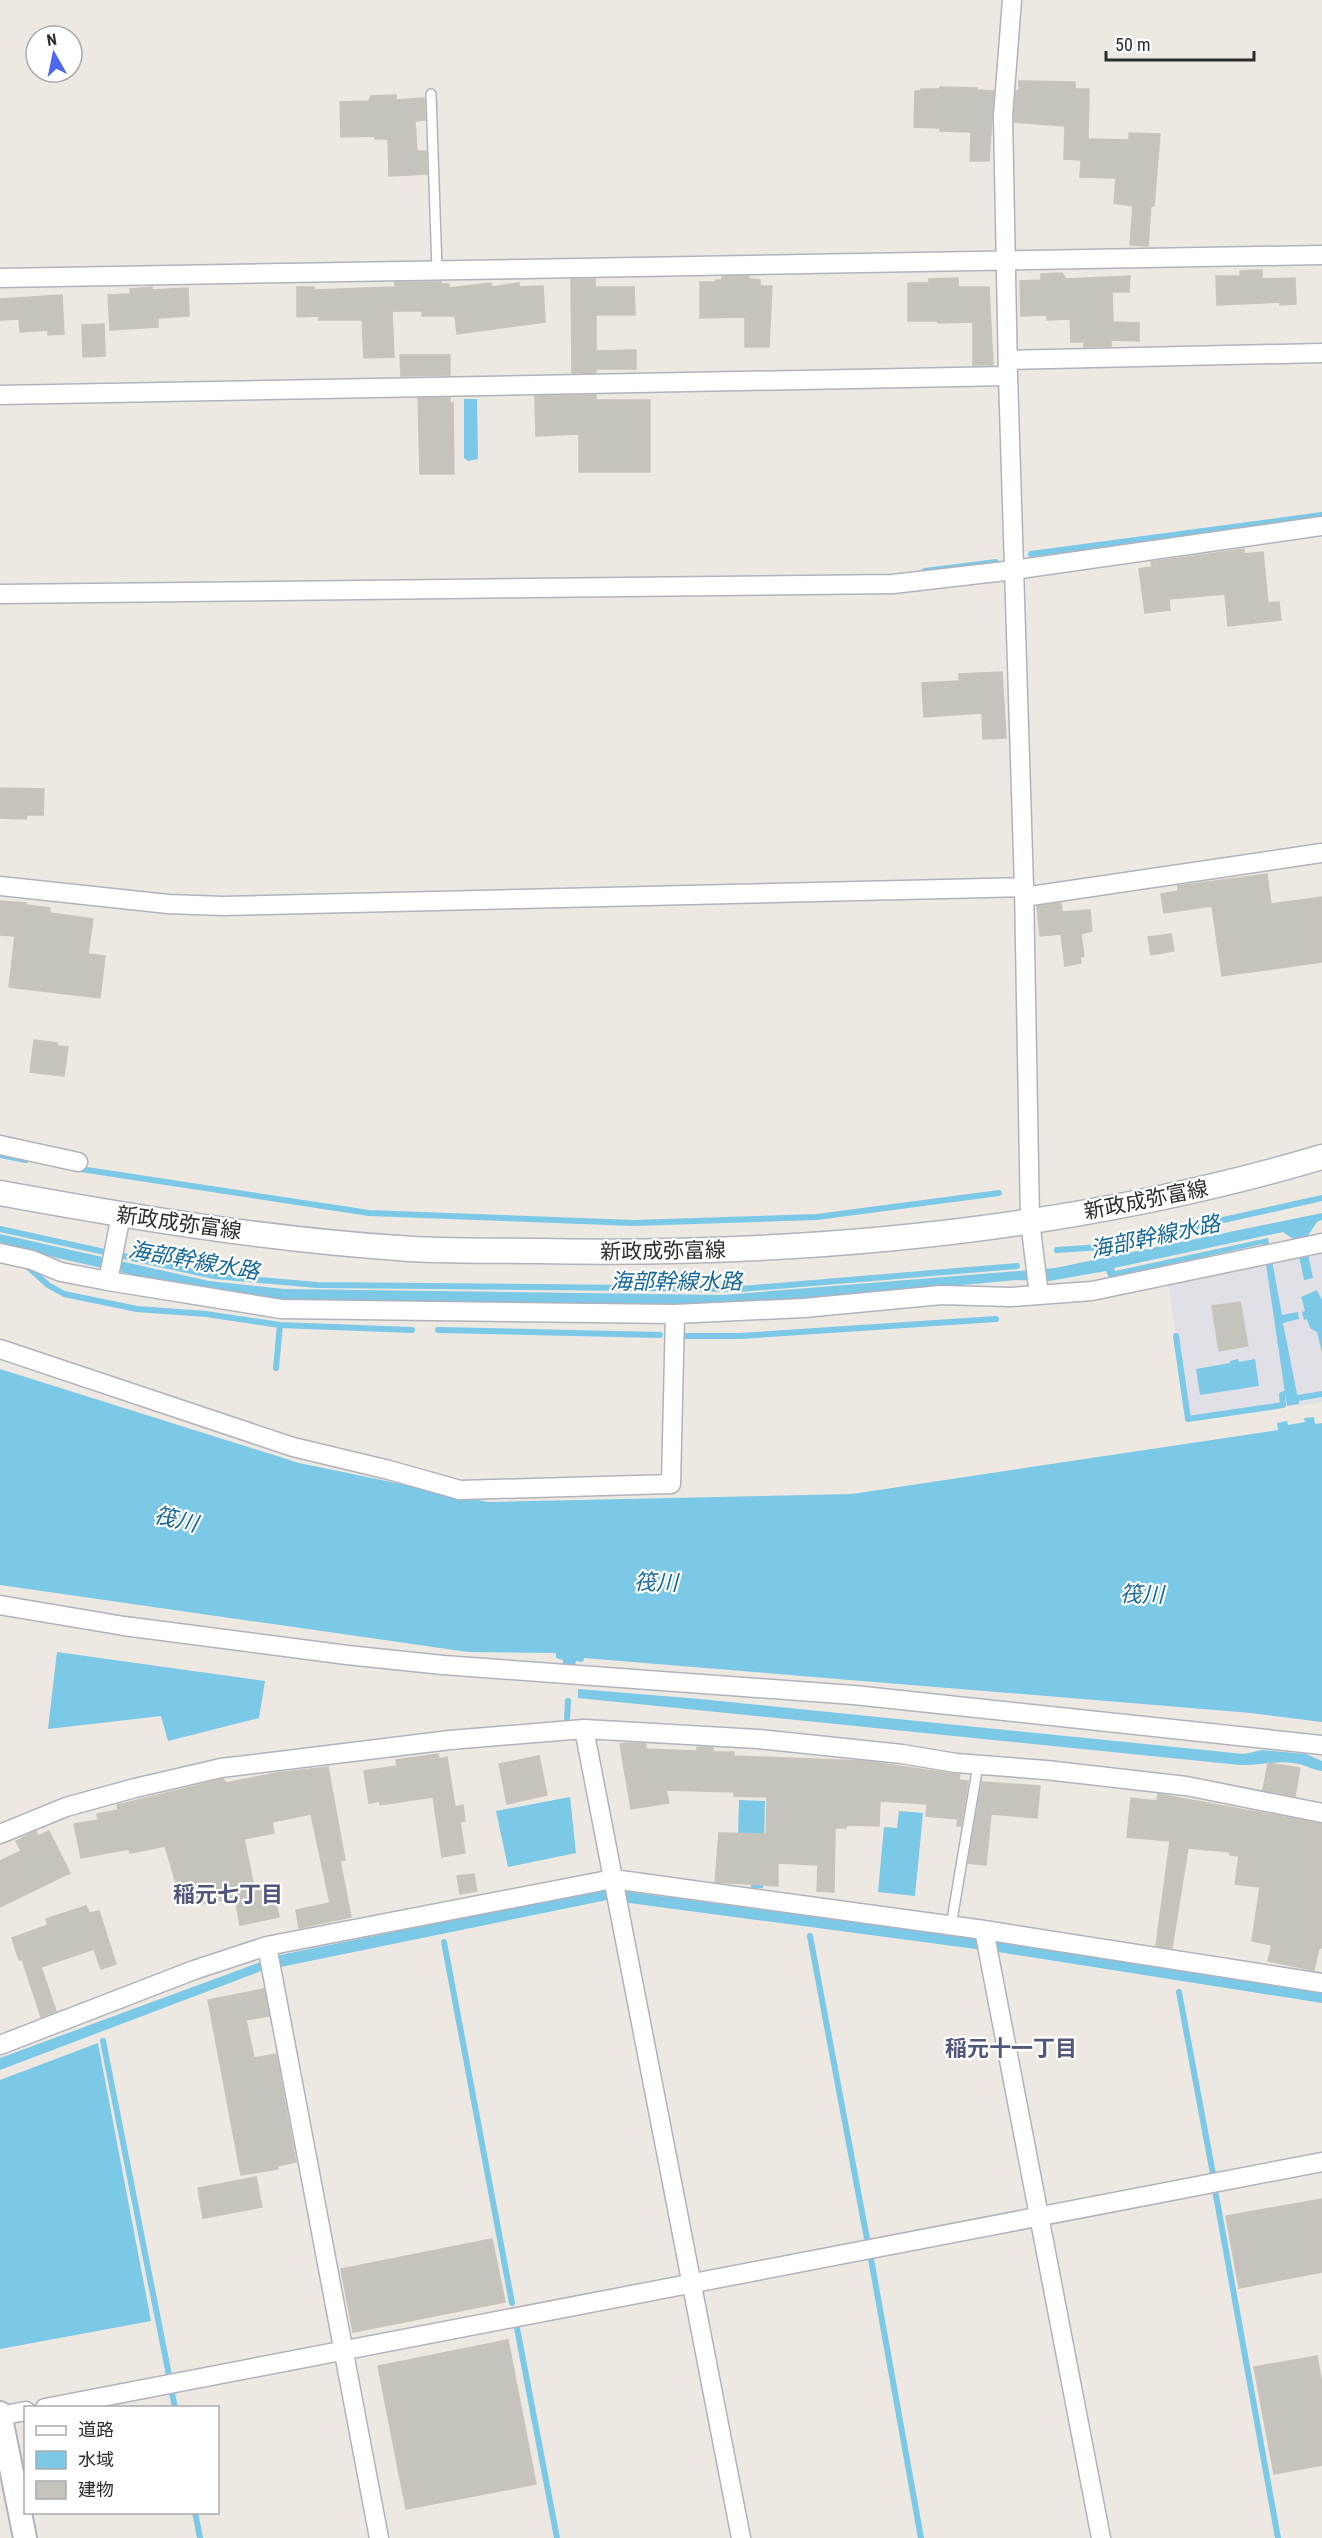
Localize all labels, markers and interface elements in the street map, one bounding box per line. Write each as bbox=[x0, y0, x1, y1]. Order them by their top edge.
north arrow bbox=[24, 24, 84, 84]
scale bar bbox=[1106, 24, 1254, 62]
text: N bbox=[45, 30, 58, 50]
text: 50 m bbox=[1115, 34, 1150, 55]
street label: 新政成弥富線 bbox=[1082, 1176, 1210, 1224]
street label: 新政成弥富線 bbox=[115, 1202, 243, 1244]
water label: 海部幹線水路 bbox=[1088, 1210, 1224, 1262]
water label: 海部幹線水路 bbox=[127, 1237, 263, 1285]
street label: 新政成弥富線 bbox=[600, 1238, 726, 1264]
water label: 海部幹線水路 bbox=[610, 1269, 744, 1294]
water label: 筏川 bbox=[152, 1502, 202, 1537]
water label: 筏川 bbox=[634, 1570, 680, 1595]
water label: 筏川 bbox=[1120, 1582, 1166, 1607]
district label: 稲元七丁目 bbox=[173, 1882, 283, 1907]
district label: 稲元十一丁目 bbox=[945, 2036, 1077, 2061]
legend bbox=[24, 2406, 219, 2514]
text: 道路 bbox=[78, 2419, 114, 2440]
text: 水域 bbox=[78, 2449, 114, 2470]
text: 建物 bbox=[78, 2479, 114, 2500]

